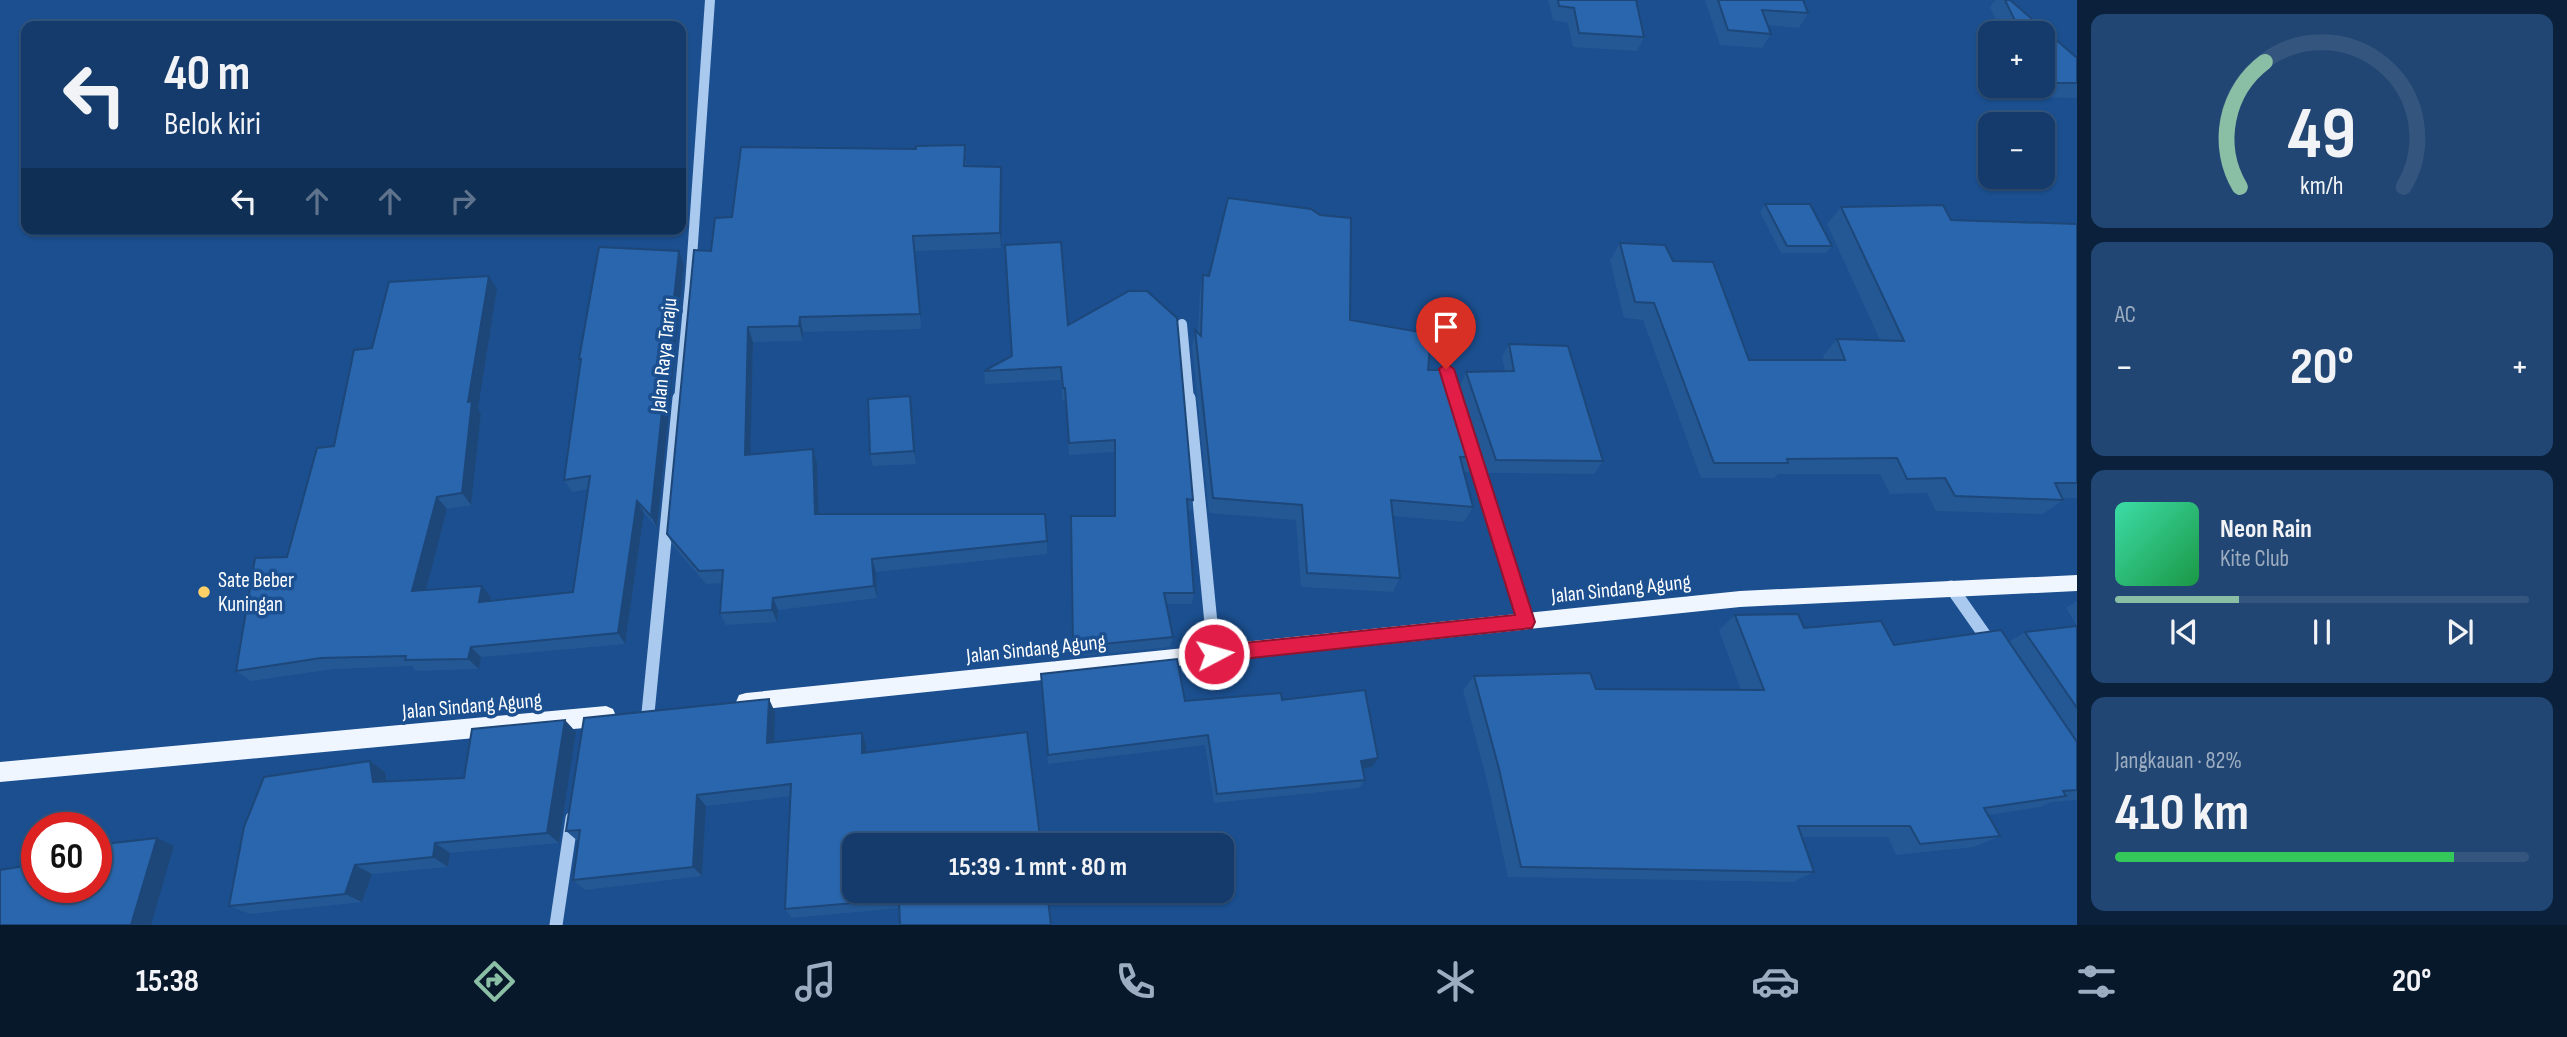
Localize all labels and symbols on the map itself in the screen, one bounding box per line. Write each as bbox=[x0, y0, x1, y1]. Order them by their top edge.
street label: Jalan Raya Taraju bbox=[645, 297, 682, 414]
pin bbox=[1416, 297, 1476, 369]
place label: Sate Beber Kuningan bbox=[218, 568, 294, 617]
street label: Jalan Sindang Agung bbox=[1549, 569, 1692, 609]
marker: Sate Beber Kuningan bbox=[196, 584, 212, 600]
position arrow bbox=[1177, 617, 1251, 691]
street label: Jalan Sindang Agung bbox=[964, 629, 1107, 669]
street label: Jalan Sindang Agung bbox=[400, 687, 543, 725]
speed limit sign: 60 bbox=[21, 812, 112, 903]

